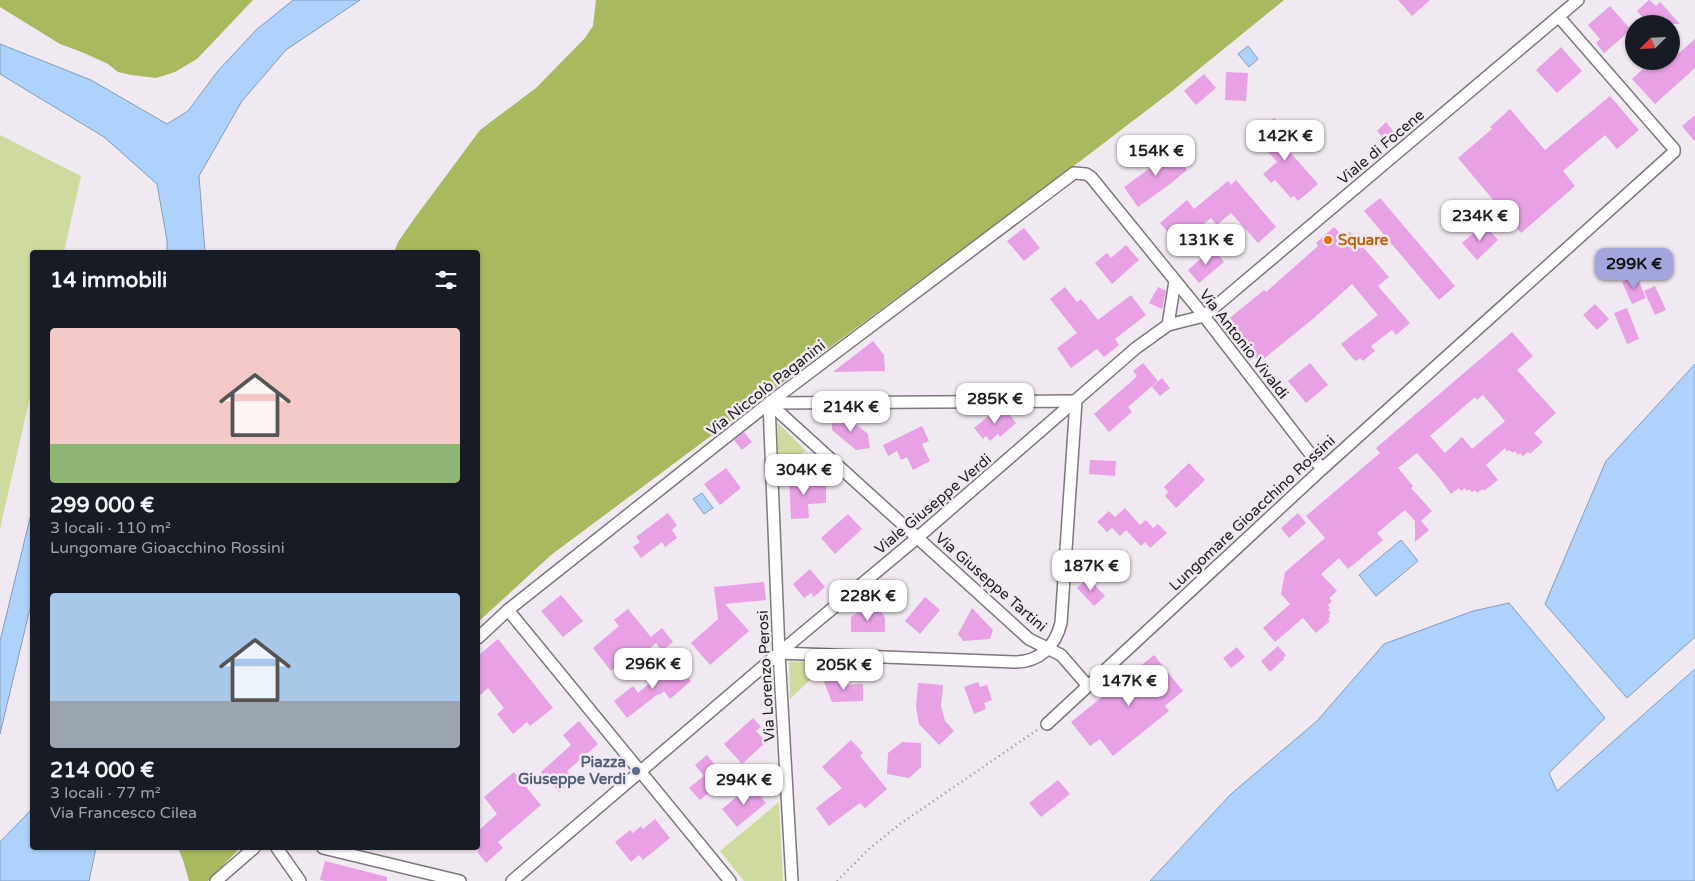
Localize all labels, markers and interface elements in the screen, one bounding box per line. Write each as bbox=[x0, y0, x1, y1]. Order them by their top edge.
north arrow bbox=[1625, 15, 1680, 70]
map controls bbox=[1625, 15, 1680, 70]
street label: Viale di Focene bbox=[1334, 106, 1428, 188]
pin: 142K € bbox=[1244, 120, 1326, 162]
text: 142K € bbox=[1257, 126, 1313, 146]
pin: 154K € bbox=[1115, 134, 1197, 177]
text: 154K € bbox=[1128, 141, 1184, 161]
pin: 234K € bbox=[1439, 200, 1521, 242]
text: 234K € bbox=[1452, 206, 1508, 226]
pin: 131K € bbox=[1165, 224, 1247, 266]
text: 131K € bbox=[1178, 230, 1234, 250]
place label: Square bbox=[1338, 231, 1389, 250]
marker: Square bbox=[1322, 234, 1334, 246]
pin: 299K € bbox=[1593, 248, 1675, 290]
text: 299K € bbox=[1606, 254, 1662, 274]
icon: filters bbox=[432, 266, 460, 294]
text: 14 immobili bbox=[50, 268, 167, 293]
street label: Via Antonio Vivaldi bbox=[1196, 286, 1292, 402]
street label: Via Niccolò Paganini bbox=[703, 336, 829, 440]
icon: home bbox=[210, 360, 300, 450]
pin: 285K € bbox=[954, 382, 1036, 425]
text: 285K € bbox=[967, 389, 1023, 409]
pin: 214K € bbox=[810, 390, 892, 433]
text: 214K € bbox=[823, 397, 879, 417]
street label: Lungomare Gioacchino Rossini bbox=[1165, 431, 1339, 595]
street label: Viale Giuseppe Verdi bbox=[871, 450, 995, 558]
pin: 304K € bbox=[763, 454, 845, 496]
text: 304K € bbox=[776, 460, 832, 480]
text: 299 000 € bbox=[50, 493, 154, 518]
text: 3 locali · 110 m² bbox=[50, 518, 171, 538]
street label: Via Giuseppe Tartini bbox=[932, 529, 1050, 635]
text: Lungomare Gioacchino Rossini bbox=[50, 538, 285, 558]
pin: 187K € bbox=[1050, 550, 1132, 592]
text: 187K € bbox=[1063, 556, 1119, 576]
pin: 228K € bbox=[827, 580, 909, 622]
text: 228K € bbox=[840, 586, 896, 606]
street label: Via Lorenzo Perosi bbox=[754, 610, 778, 742]
icon: home bbox=[210, 625, 300, 715]
pin: 296K € bbox=[612, 648, 694, 690]
pin: 205K € bbox=[803, 648, 885, 691]
text: 296K € bbox=[625, 654, 681, 674]
text: 205K € bbox=[816, 655, 872, 675]
pin: 147K € bbox=[1088, 664, 1170, 707]
text: 147K € bbox=[1101, 671, 1157, 691]
place label: Piazza Giuseppe Verdi bbox=[518, 753, 626, 789]
text: 214 000 € bbox=[50, 758, 154, 783]
pin: 294K € bbox=[703, 764, 785, 806]
marker: Piazza Giuseppe Verdi bbox=[630, 765, 642, 777]
text: 294K € bbox=[716, 770, 772, 790]
text: 3 locali · 77 m² bbox=[50, 783, 161, 803]
text: Via Francesco Cilea bbox=[50, 803, 197, 823]

